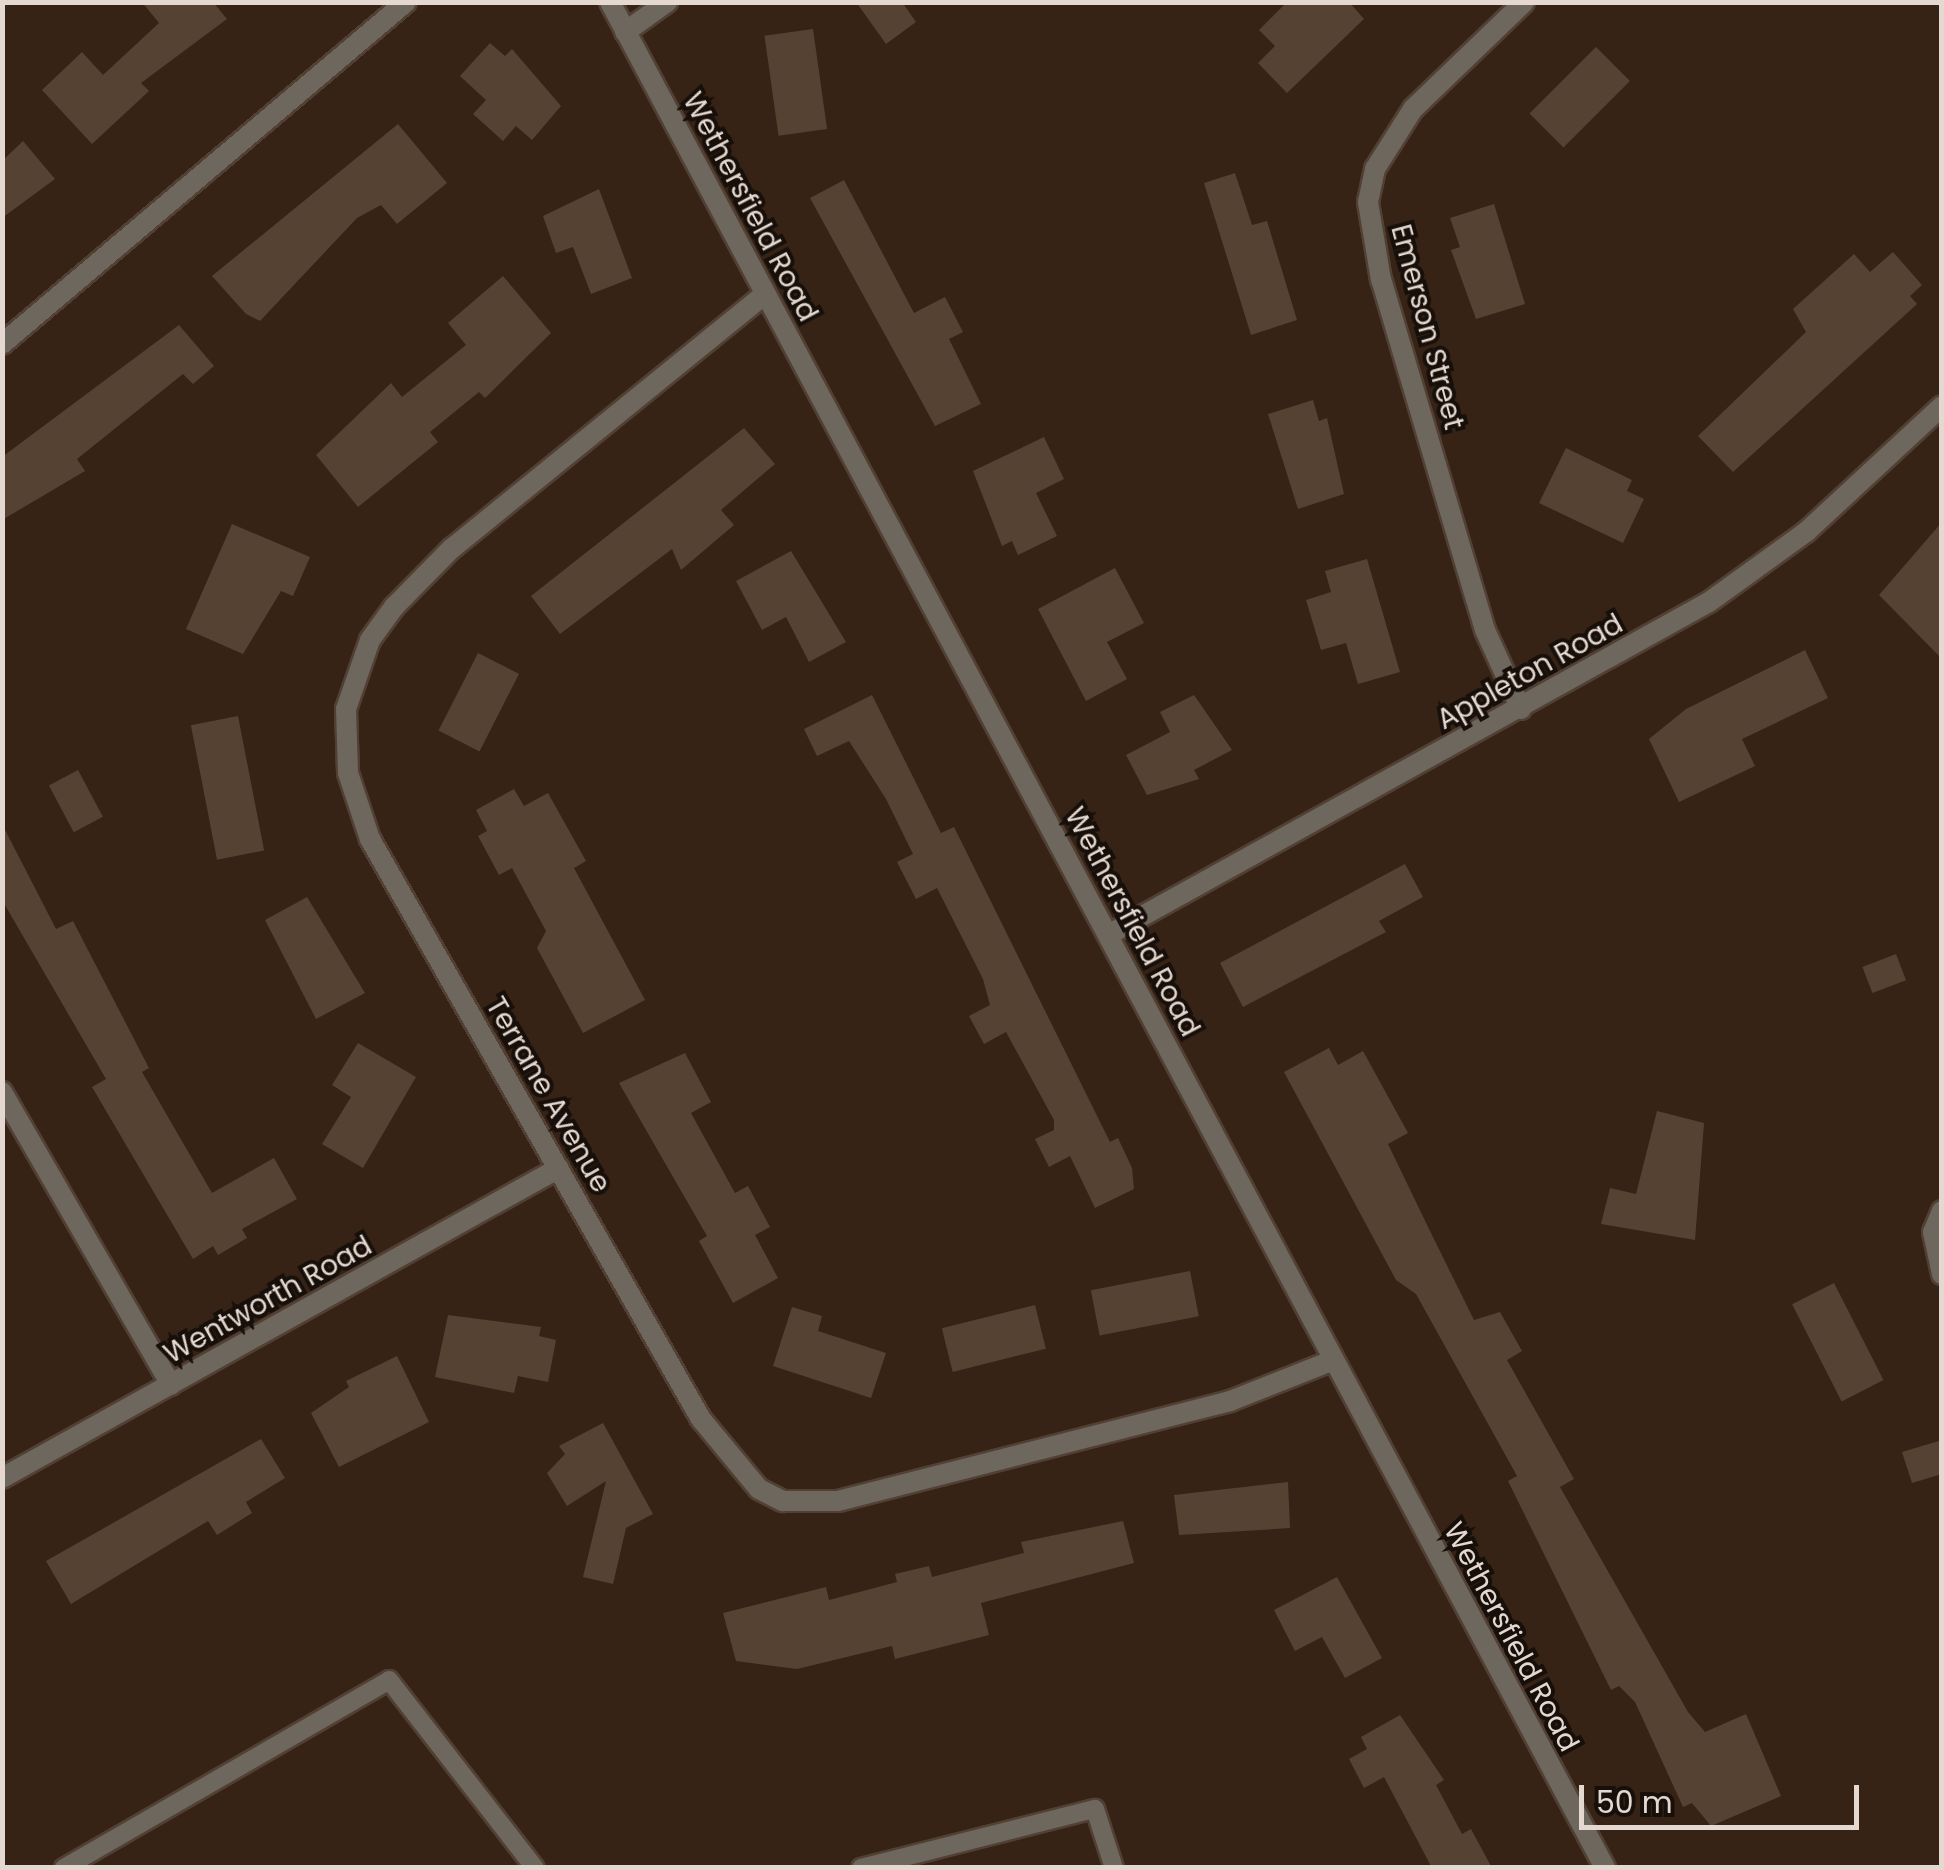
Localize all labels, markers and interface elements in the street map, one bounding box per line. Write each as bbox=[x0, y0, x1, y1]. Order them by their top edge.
street label: Wethersfield Road bbox=[675, 87, 825, 327]
street label: Emerson Street bbox=[1383, 221, 1471, 433]
street label: Appleton Road bbox=[1431, 607, 1629, 737]
street label: Wethersfield Road bbox=[1057, 802, 1207, 1042]
street label: Terrane Avenue bbox=[478, 991, 618, 1199]
street label: Wentworth Road bbox=[158, 1229, 378, 1371]
street label: Wethersfield Road bbox=[1436, 1517, 1586, 1757]
scale bar bbox=[1584, 1765, 1864, 1827]
text: 50 m bbox=[1596, 1781, 1673, 1824]

